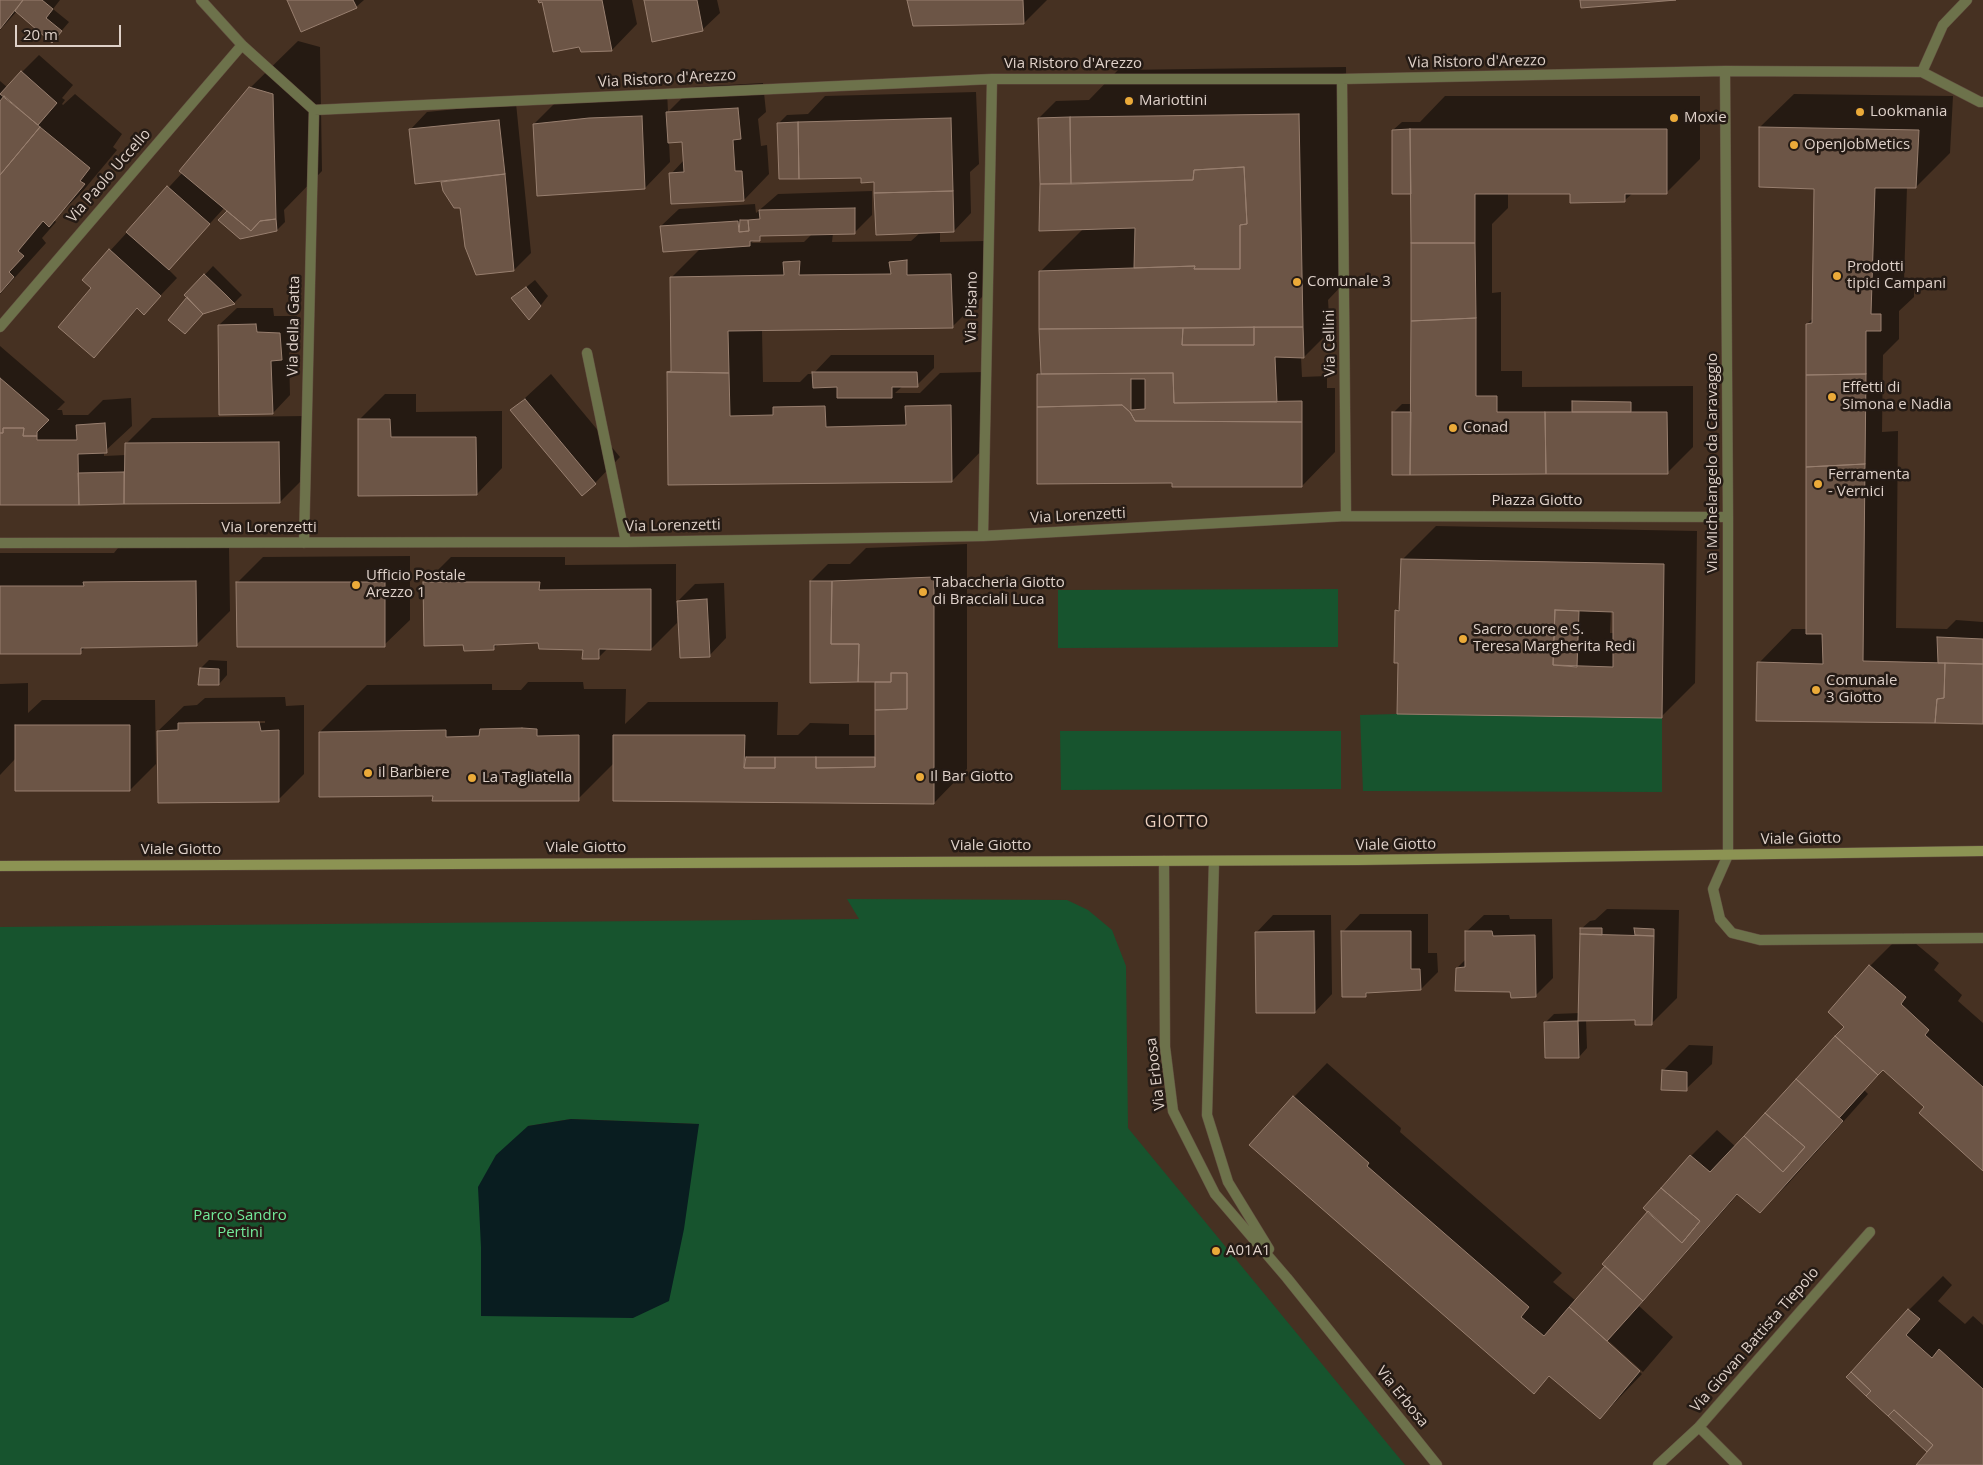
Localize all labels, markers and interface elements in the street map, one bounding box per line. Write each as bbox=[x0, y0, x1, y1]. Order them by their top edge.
scale bar bbox=[18, 15, 124, 47]
text: 20 m bbox=[23, 24, 58, 44]
street label: Via Ristoro d'Arezzo bbox=[1408, 52, 1546, 72]
street label: Via Ristoro d'Arezzo bbox=[1004, 55, 1142, 73]
street label: Via Ristoro d'Arezzo bbox=[598, 66, 736, 92]
place label: Mariottini bbox=[1139, 92, 1207, 110]
marker: Mariottini bbox=[1123, 95, 1135, 107]
place label: Lookmania bbox=[1870, 103, 1947, 121]
marker: Lookmania bbox=[1854, 106, 1866, 118]
place label: Moxie bbox=[1684, 109, 1727, 127]
marker: Moxie bbox=[1668, 112, 1680, 124]
street label: Via Paolo Uccello bbox=[63, 125, 155, 227]
place label: OpenJobMetics bbox=[1804, 136, 1910, 154]
marker: OpenJobMetics bbox=[1788, 139, 1800, 151]
place label: Prodotti tipici Campani bbox=[1847, 258, 1946, 293]
marker: Prodotti tipici Campani bbox=[1831, 270, 1843, 282]
street label: Via Pisano bbox=[962, 271, 982, 343]
place label: Comunale 3 bbox=[1307, 273, 1391, 291]
street label: Via della Gatta bbox=[284, 276, 304, 376]
marker: Comunale 3 bbox=[1291, 276, 1303, 288]
street label: Via Cellini bbox=[1320, 309, 1340, 377]
street label: Via Michelangelo da Caravaggio bbox=[1704, 353, 1722, 573]
place label: Effetti di Simona e Nadia bbox=[1842, 379, 1952, 414]
marker: Effetti di Simona e Nadia bbox=[1826, 391, 1838, 403]
place label: Conad bbox=[1463, 419, 1508, 437]
marker: Conad bbox=[1447, 422, 1459, 434]
place label: Ferramenta - Vernici bbox=[1828, 466, 1910, 501]
marker: Ferramenta - Vernici bbox=[1812, 478, 1824, 490]
street label: Piazza Giotto bbox=[1492, 492, 1582, 510]
street label: Via Lorenzetti bbox=[1030, 505, 1126, 527]
street label: Via Lorenzetti bbox=[625, 516, 721, 536]
street label: Via Lorenzetti bbox=[221, 519, 317, 537]
place label: Ufficio Postale Arezzo 1 bbox=[366, 567, 466, 602]
place label: Tabaccheria Giotto di Bracciali Luca bbox=[933, 574, 1065, 609]
marker: Ufficio Postale Arezzo 1 bbox=[350, 579, 362, 591]
marker: Tabaccheria Giotto di Bracciali Luca bbox=[917, 586, 929, 598]
place label: Sacro cuore e S. Teresa Margherita Redi bbox=[1473, 621, 1635, 656]
marker: Sacro cuore e S. Teresa Margherita Redi bbox=[1457, 633, 1469, 645]
place label: Comunale 3 Giotto bbox=[1826, 672, 1897, 707]
marker: Comunale 3 Giotto bbox=[1810, 684, 1822, 696]
place label: il Barbiere bbox=[378, 764, 450, 782]
marker: il Barbiere bbox=[362, 767, 374, 779]
place label: Il Bar Giotto bbox=[930, 768, 1013, 786]
place label: La Tagliatella bbox=[482, 769, 572, 787]
marker: Il Bar Giotto bbox=[914, 771, 926, 783]
marker: La Tagliatella bbox=[466, 772, 478, 784]
district label: GIOTTO bbox=[1144, 812, 1210, 832]
street label: Viale Giotto bbox=[1761, 829, 1841, 849]
street label: Viale Giotto bbox=[1356, 835, 1436, 855]
street label: Viale Giotto bbox=[951, 837, 1031, 855]
street label: Viale Giotto bbox=[546, 839, 626, 857]
street label: Viale Giotto bbox=[141, 841, 221, 859]
street label: Via Erbosa bbox=[1143, 1037, 1169, 1111]
park label: Parco Sandro Pertini bbox=[193, 1207, 287, 1242]
place label: A01A1 bbox=[1226, 1242, 1271, 1260]
marker: A01A1 bbox=[1210, 1245, 1222, 1257]
street label: Via Giovan Battista Tiepolo bbox=[1687, 1264, 1823, 1416]
street label: Via Erbosa bbox=[1372, 1363, 1432, 1431]

